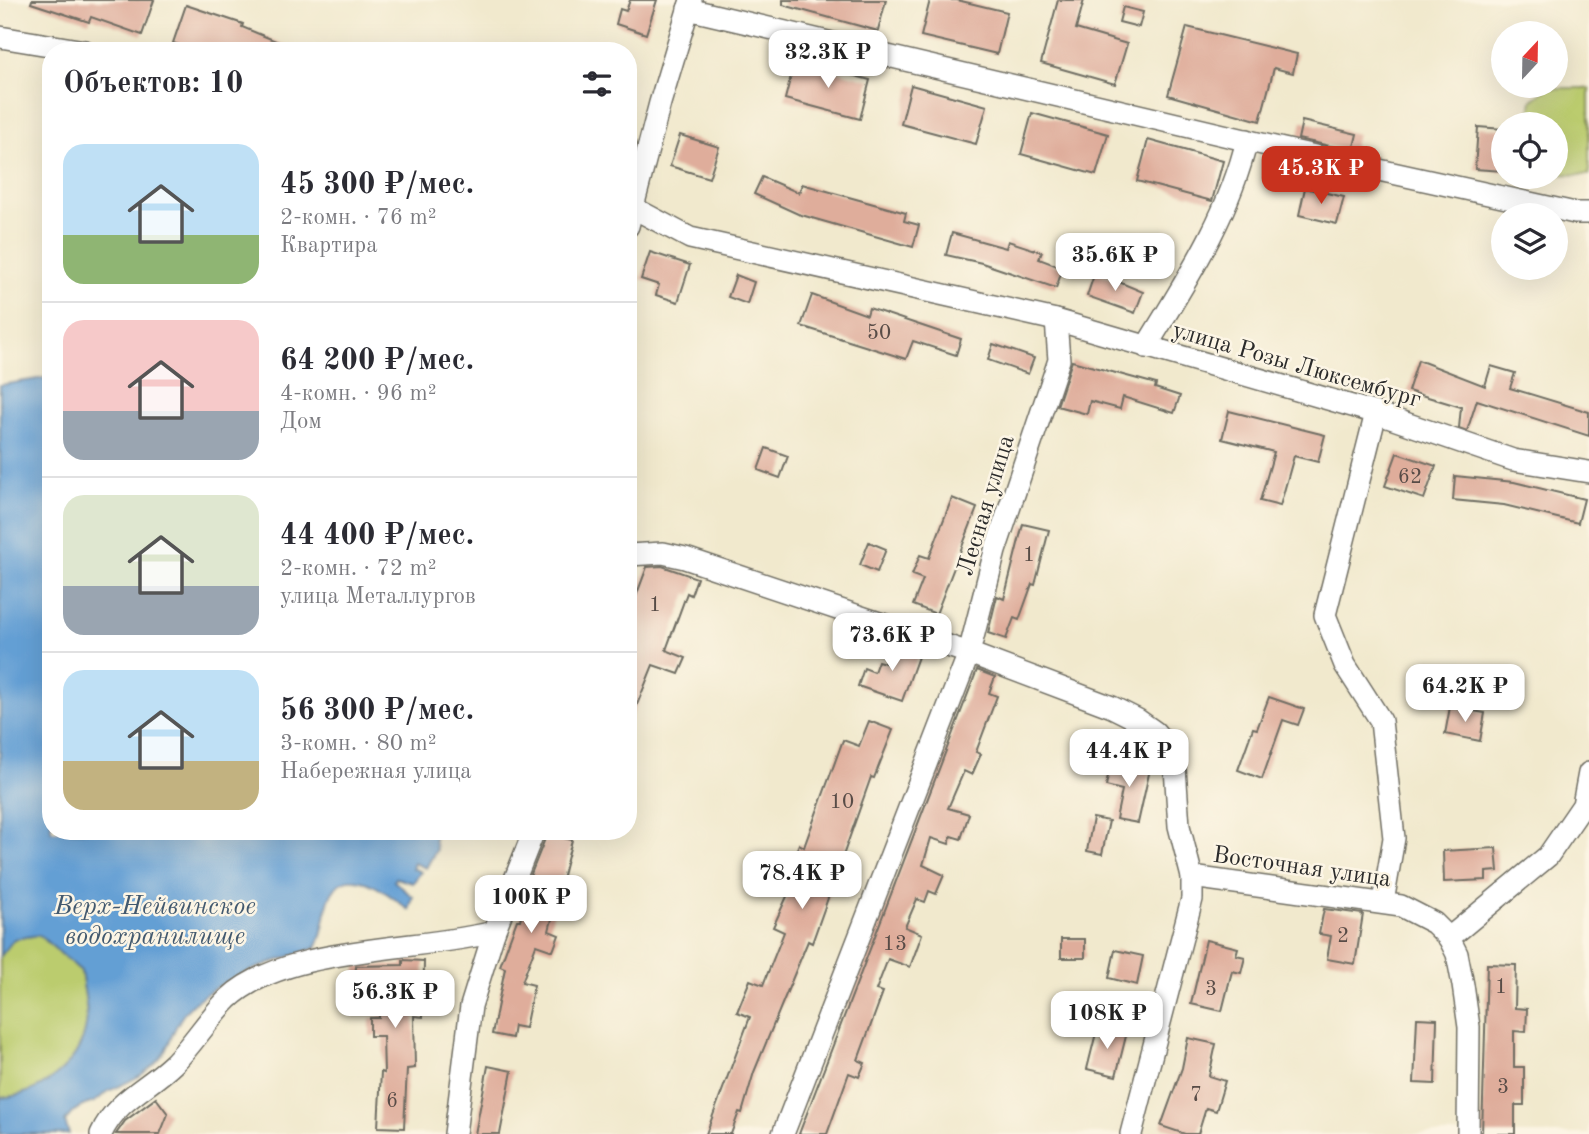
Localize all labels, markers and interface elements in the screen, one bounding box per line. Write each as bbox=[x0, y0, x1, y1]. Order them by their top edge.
north arrow bbox=[1491, 21, 1568, 98]
map controls bbox=[1491, 21, 1568, 280]
pin: 32.3K ₽ bbox=[763, 31, 893, 90]
text: 32.3K ₽ bbox=[785, 41, 871, 64]
icon: filters bbox=[578, 65, 616, 103]
text: Объектов: 10 bbox=[63, 69, 243, 99]
button: locate bbox=[1491, 112, 1568, 189]
pin: 45.3K ₽ bbox=[1256, 146, 1386, 206]
text: 45.3K ₽ bbox=[1278, 157, 1364, 180]
text: 45 300 ₽/мес. bbox=[280, 170, 474, 200]
icon: home bbox=[119, 172, 203, 256]
button: layers bbox=[1491, 203, 1568, 280]
text: 2-комн. · 76 m² bbox=[280, 206, 437, 229]
pin: 35.6K ₽ bbox=[1050, 233, 1180, 293]
text: Квартира bbox=[280, 234, 378, 257]
text: 35.6K ₽ bbox=[1072, 244, 1158, 267]
street label: улица Розы Люксембург bbox=[1169, 319, 1424, 413]
house number: 50 bbox=[867, 323, 891, 344]
text: 64 200 ₽/мес. bbox=[280, 346, 474, 376]
icon: home bbox=[119, 348, 203, 432]
text: 4-комн. · 96 m² bbox=[280, 382, 437, 405]
text: Дом bbox=[280, 410, 322, 433]
street label: Лесная улица bbox=[954, 432, 1020, 579]
house number: 62 bbox=[1398, 467, 1422, 488]
text: 44 400 ₽/мес. bbox=[280, 521, 474, 551]
icon: home bbox=[119, 523, 203, 607]
house number: 1 bbox=[1023, 545, 1035, 566]
text: 2-комн. · 72 m² bbox=[280, 557, 437, 580]
text: улица Металлургов bbox=[280, 585, 476, 608]
house number: 1 bbox=[649, 595, 661, 616]
pin: 73.6K ₽ bbox=[827, 614, 957, 673]
text: 73.6K ₽ bbox=[849, 624, 935, 647]
pin: 64.2K ₽ bbox=[1400, 664, 1530, 724]
text: 64.2K ₽ bbox=[1422, 675, 1508, 698]
text: 56 300 ₽/мес. bbox=[280, 696, 474, 726]
icon: home bbox=[119, 698, 203, 782]
pin: 44.4K ₽ bbox=[1064, 730, 1194, 789]
text: 3-комн. · 80 m² bbox=[280, 732, 437, 755]
text: 44.4K ₽ bbox=[1086, 740, 1172, 763]
text: Набережная улица bbox=[280, 760, 472, 783]
house number: 10 bbox=[830, 792, 854, 813]
street label: Восточная улица bbox=[1211, 844, 1393, 892]
pin: 78.4K ₽ bbox=[737, 852, 867, 911]
text: 78.4K ₽ bbox=[759, 862, 845, 885]
pin: 100K ₽ bbox=[474, 876, 588, 935]
text: 100K ₽ bbox=[491, 886, 571, 909]
water label: Верх-Нейвинское водохранилище bbox=[53, 894, 256, 950]
house number: 2 bbox=[1337, 926, 1349, 947]
house number: 13 bbox=[883, 934, 907, 955]
pin: 56.3K ₽ bbox=[330, 970, 460, 1030]
house number: 1 bbox=[1495, 977, 1507, 998]
house number: 3 bbox=[1205, 979, 1217, 1000]
text: 56.3K ₽ bbox=[352, 981, 438, 1004]
pin: 108K ₽ bbox=[1050, 992, 1164, 1051]
text: 108K ₽ bbox=[1067, 1002, 1147, 1025]
house number: 3 bbox=[1497, 1077, 1509, 1098]
house number: 7 bbox=[1190, 1085, 1202, 1106]
house number: 6 bbox=[386, 1091, 398, 1112]

